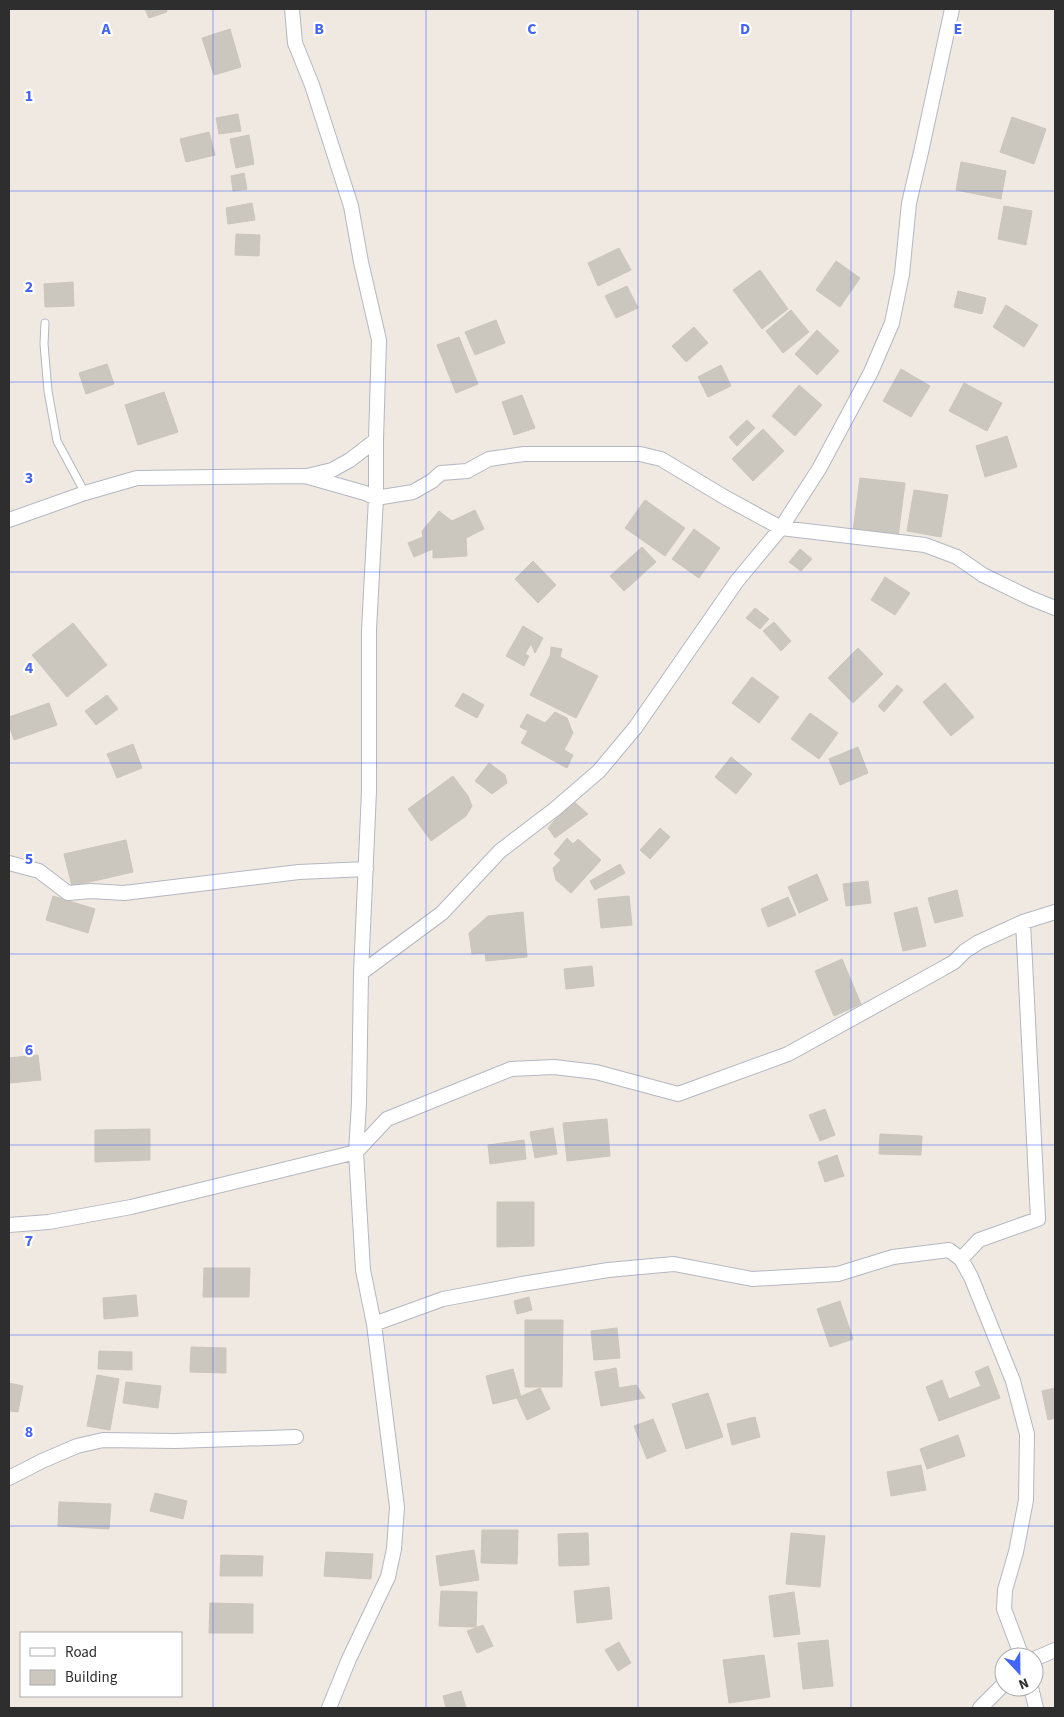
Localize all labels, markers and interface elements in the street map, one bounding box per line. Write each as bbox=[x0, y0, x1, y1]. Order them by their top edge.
text: A bbox=[100, 18, 111, 40]
text: B bbox=[314, 18, 324, 40]
text: C bbox=[527, 18, 537, 40]
text: D bbox=[740, 18, 750, 40]
text: E bbox=[954, 18, 962, 40]
text: 1 bbox=[25, 85, 33, 107]
text: 2 bbox=[25, 276, 33, 298]
text: 3 bbox=[25, 467, 33, 489]
text: 4 bbox=[25, 657, 34, 679]
text: 5 bbox=[25, 848, 33, 870]
text: 6 bbox=[25, 1039, 33, 1061]
text: 7 bbox=[25, 1230, 33, 1252]
text: 8 bbox=[25, 1421, 33, 1443]
legend bbox=[20, 1632, 182, 1697]
text: Road bbox=[65, 1642, 97, 1663]
north arrow bbox=[994, 1647, 1044, 1697]
text: Building bbox=[65, 1667, 118, 1688]
text: N bbox=[1015, 1672, 1032, 1694]

